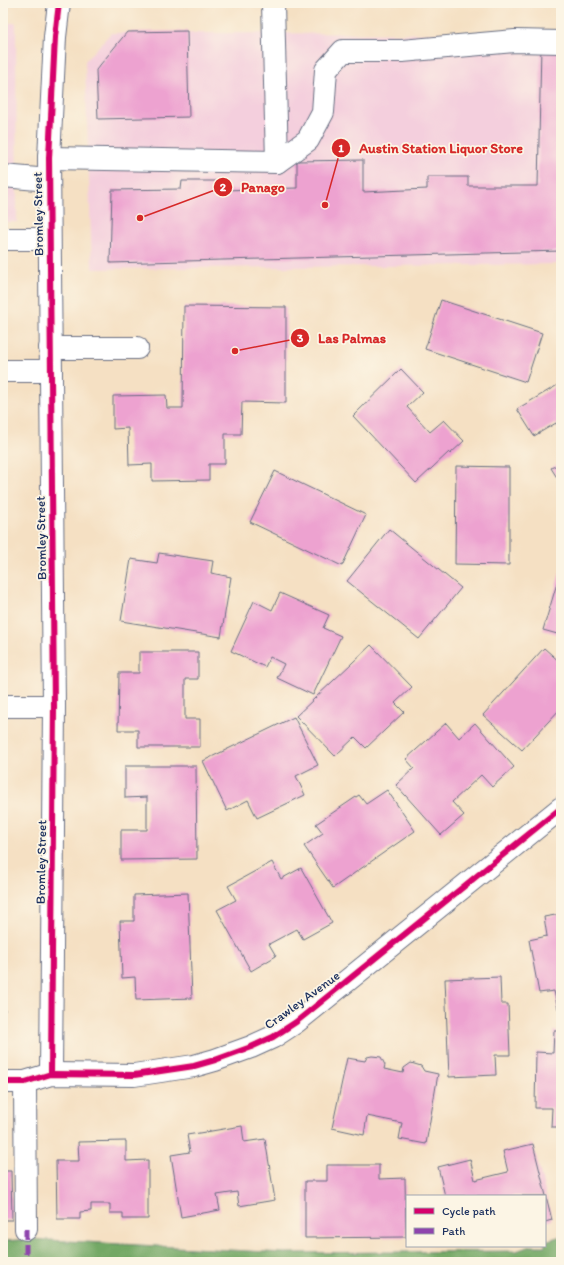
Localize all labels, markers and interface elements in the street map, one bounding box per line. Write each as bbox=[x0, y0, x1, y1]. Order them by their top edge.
callout: Austin Station Liquor Store bbox=[331, 135, 530, 161]
text: Austin Station Liquor Store bbox=[358, 140, 523, 157]
text: 1 bbox=[338, 141, 344, 155]
street label: Bromley Street bbox=[30, 172, 46, 256]
callout: Panago bbox=[213, 174, 293, 200]
text: Panago bbox=[241, 179, 285, 196]
text: 2 bbox=[220, 180, 227, 194]
callout: Las Palmas bbox=[290, 325, 393, 351]
text: Las Palmas bbox=[318, 330, 386, 347]
text: 3 bbox=[297, 331, 304, 345]
street label: Bromley Street bbox=[33, 496, 49, 580]
street label: Bromley Street bbox=[33, 820, 49, 904]
street label: Crawley Avenue bbox=[261, 968, 343, 1032]
legend bbox=[406, 1195, 546, 1247]
text: Cycle path bbox=[442, 1204, 496, 1218]
text: Path bbox=[442, 1224, 465, 1238]

